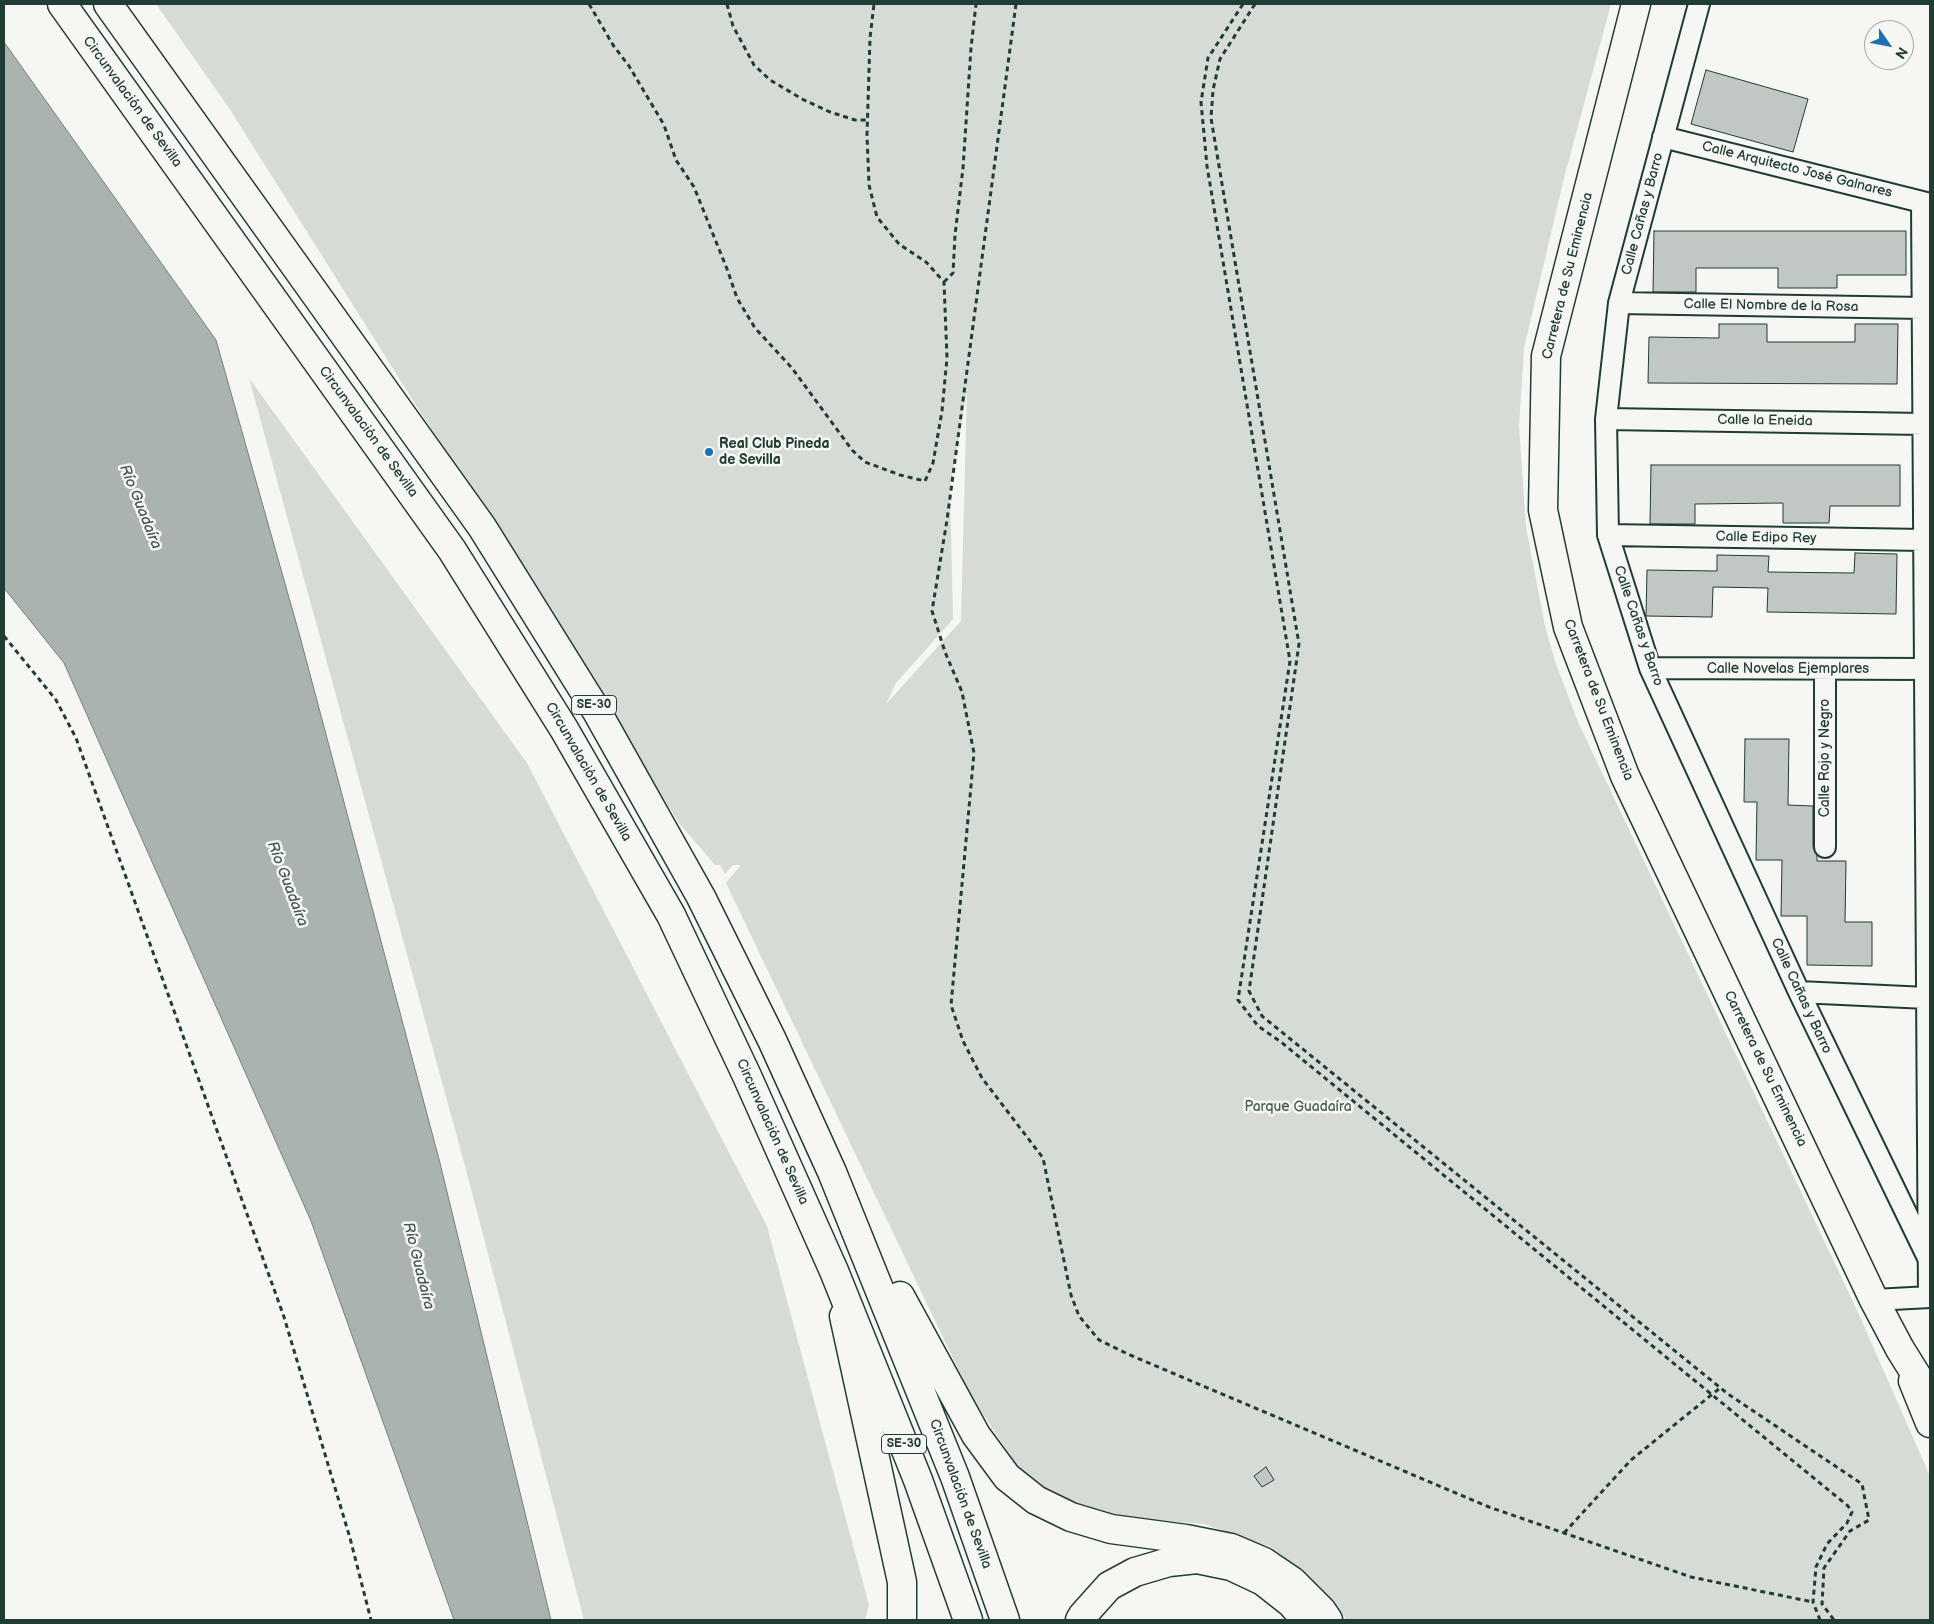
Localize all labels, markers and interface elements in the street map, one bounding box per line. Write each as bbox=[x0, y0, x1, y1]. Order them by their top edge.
north arrow bbox=[1864, 20, 1914, 70]
street label: Circunvalación de Sevilla bbox=[79, 33, 185, 171]
text: N bbox=[1891, 44, 1911, 62]
street label: Calle Arquitecto José Galnares bbox=[1700, 138, 1894, 202]
street label: Calle Cañas y Barro bbox=[1619, 151, 1667, 277]
street label: Carretera de Su Eminencia bbox=[1539, 191, 1597, 361]
street label: Calle El Nombre de la Rosa bbox=[1683, 296, 1859, 316]
street label: Circunvalación de Sevilla bbox=[315, 363, 421, 501]
street label: Calle la Eneida bbox=[1717, 412, 1813, 430]
place label: Real Club Pineda de Sevilla bbox=[719, 436, 830, 468]
marker: Real Club Pineda de Sevilla bbox=[703, 446, 715, 458]
water label: Río Guadaíra bbox=[115, 462, 165, 552]
street label: Calle Edipo Rey bbox=[1715, 529, 1817, 547]
street label: Calle Cañas y Barro bbox=[1610, 564, 1666, 688]
street label: Carretera de Su Eminencia bbox=[1559, 617, 1637, 783]
street label: Calle Novelas Ejemplares bbox=[1707, 661, 1869, 677]
road number: SE-30 bbox=[572, 696, 616, 714]
street label: Circunvalación de Sevilla bbox=[541, 699, 635, 845]
street label: Calle Rojo y Negro bbox=[1817, 699, 1833, 817]
water label: Río Guadaíra bbox=[263, 839, 311, 929]
street label: Calle Cañas y Barro bbox=[1767, 935, 1835, 1057]
street label: Carretera de Su Eminencia bbox=[1720, 988, 1810, 1150]
street label: Circunvalación de Sevilla bbox=[732, 1056, 812, 1208]
park label: Parque Guadaíra bbox=[1244, 1099, 1352, 1115]
water label: Río Guadaíra bbox=[398, 1220, 438, 1312]
street label: Circunvalación de Sevilla bbox=[925, 1417, 995, 1571]
road number: SE-30 bbox=[882, 1435, 926, 1454]

